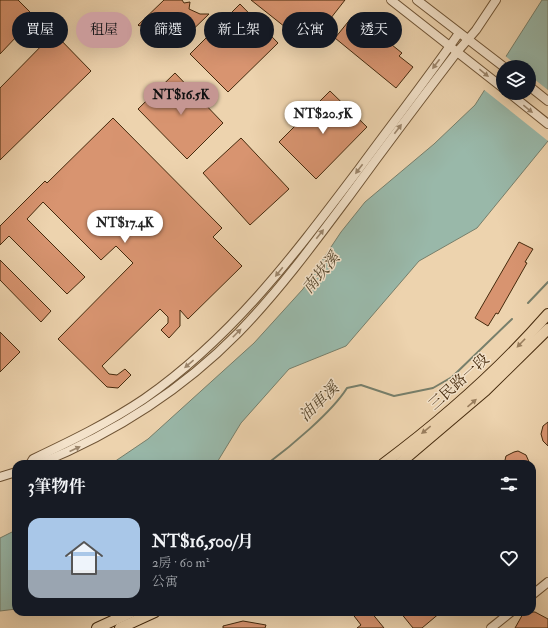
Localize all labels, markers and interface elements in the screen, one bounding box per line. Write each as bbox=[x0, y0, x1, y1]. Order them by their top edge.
chip: 買屋 bbox=[12, 12, 68, 48]
chip: 租屋 bbox=[76, 12, 132, 48]
chip: 篩選 bbox=[140, 12, 196, 48]
chip: 新上架 bbox=[204, 12, 274, 48]
chip: 公寓 bbox=[282, 12, 338, 48]
chip: 透天 bbox=[346, 12, 402, 48]
one-way arrow bbox=[432, 59, 441, 70]
map controls bbox=[496, 60, 536, 100]
button: layers bbox=[496, 60, 536, 100]
one-way arrow bbox=[478, 69, 489, 77]
pin: NT$16.5K bbox=[140, 82, 222, 116]
text: NT$16.5K bbox=[153, 87, 209, 103]
pin: NT$20.5K bbox=[282, 101, 364, 135]
one-way arrow bbox=[523, 104, 534, 113]
text: NT$20.5K bbox=[293, 106, 353, 122]
one-way arrow bbox=[394, 124, 402, 135]
one-way arrow bbox=[355, 163, 363, 174]
pin: NT$17.4K bbox=[84, 210, 166, 244]
text: NT$17.4K bbox=[96, 215, 154, 231]
one-way arrow bbox=[316, 228, 325, 239]
water label: 南崁溪 bbox=[298, 247, 345, 298]
one-way arrow bbox=[275, 266, 284, 277]
one-way arrow bbox=[232, 329, 242, 338]
one-way arrow bbox=[517, 338, 526, 348]
street label: 三民路一段 bbox=[425, 350, 493, 414]
one-way arrow bbox=[183, 360, 194, 369]
water label: 油車溪 bbox=[295, 377, 345, 426]
one-way arrow bbox=[466, 398, 477, 407]
one-way arrow bbox=[420, 426, 431, 435]
one-way arrow bbox=[69, 446, 81, 452]
icon: filters bbox=[498, 473, 520, 495]
text: 3筆物件 bbox=[28, 476, 86, 497]
text: NT$16,500/月 bbox=[152, 531, 254, 552]
icon: home bbox=[60, 534, 108, 582]
icon: heart bbox=[498, 547, 520, 569]
text: 2房 · 60 m² bbox=[152, 555, 209, 571]
text: 公寓 bbox=[152, 574, 178, 590]

